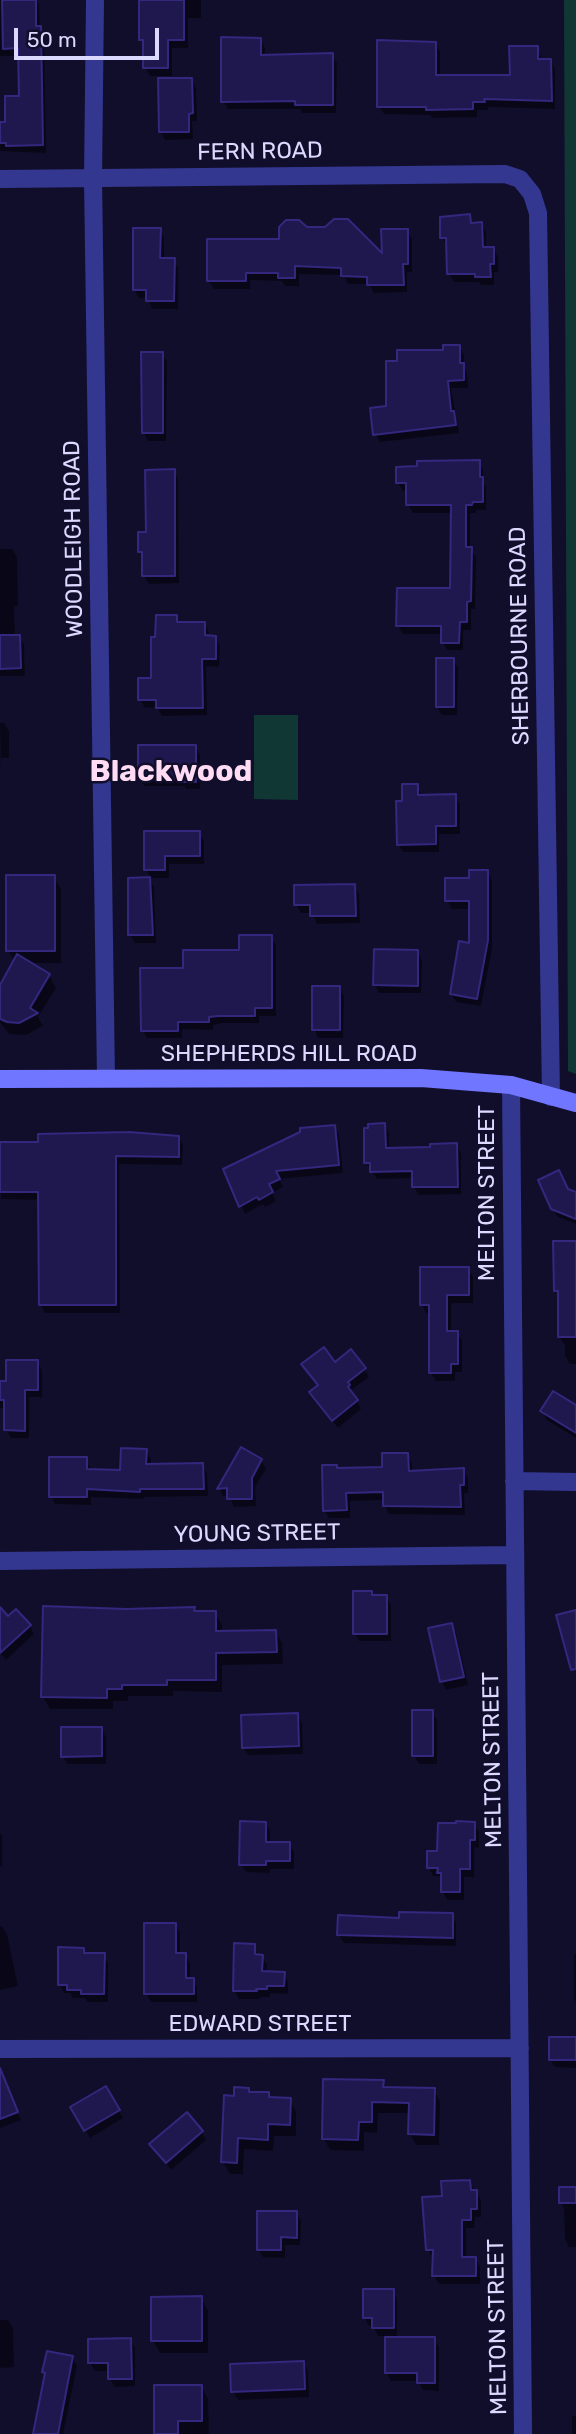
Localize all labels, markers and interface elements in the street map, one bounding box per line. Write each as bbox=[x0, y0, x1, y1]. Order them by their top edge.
scale bar bbox=[18, 14, 163, 58]
text: 50 m bbox=[27, 27, 77, 52]
street label: FERN ROAD bbox=[197, 137, 323, 167]
street label: WOODLEIGH ROAD bbox=[58, 440, 90, 638]
street label: SHERBOURNE ROAD bbox=[504, 526, 536, 746]
district label: Blackwood bbox=[90, 754, 252, 790]
street label: SHEPHERDS HILL ROAD bbox=[161, 1040, 417, 1068]
street label: MELTON STREET bbox=[473, 1105, 501, 1281]
street label: YOUNG STREET bbox=[173, 1519, 341, 1549]
street label: MELTON STREET bbox=[478, 1672, 508, 1848]
street label: EDWARD STREET bbox=[168, 2010, 352, 2038]
street label: MELTON STREET bbox=[483, 2239, 513, 2415]

